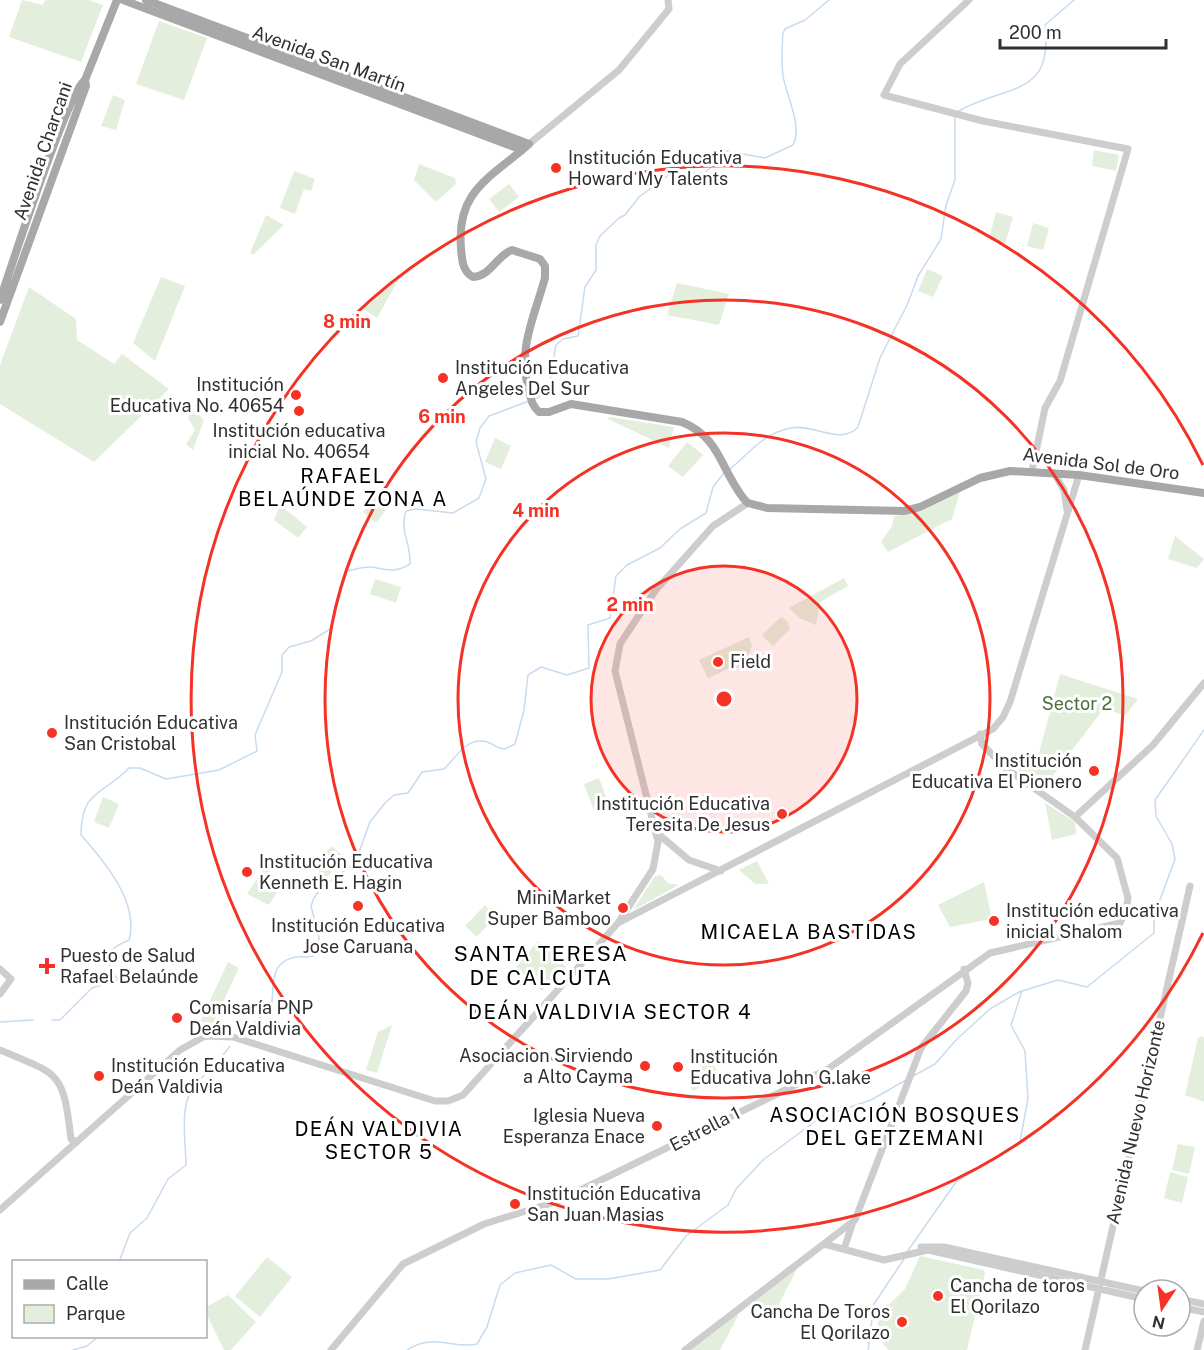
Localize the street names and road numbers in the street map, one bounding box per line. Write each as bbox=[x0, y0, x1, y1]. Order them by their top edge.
street label: Avenida San Martín bbox=[250, 21, 409, 96]
street label: Avenida Charcani bbox=[9, 79, 76, 223]
street label: Avenida Sol de Oro bbox=[1021, 443, 1181, 484]
street label: Avenida Nuevo Horizonte bbox=[1102, 1018, 1169, 1226]
street label: Estrella 1 bbox=[666, 1102, 743, 1155]

